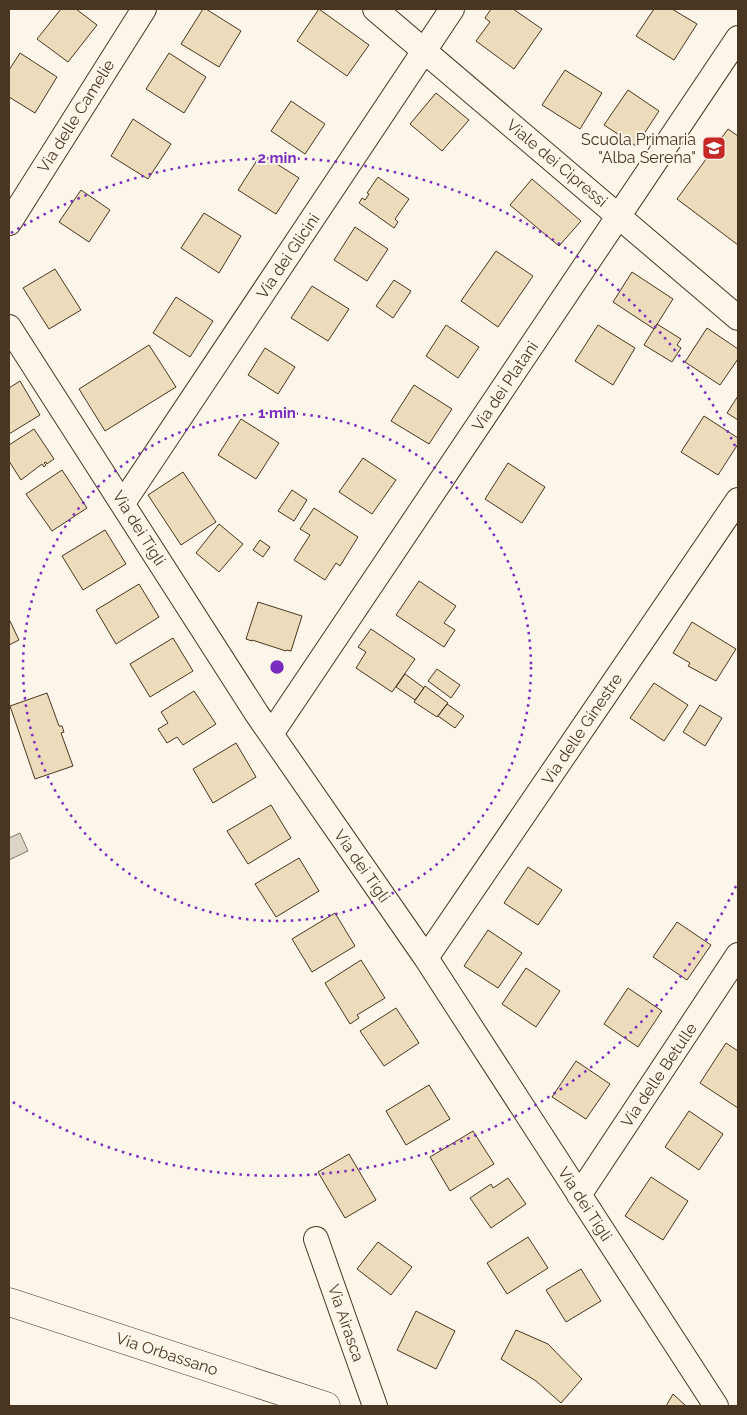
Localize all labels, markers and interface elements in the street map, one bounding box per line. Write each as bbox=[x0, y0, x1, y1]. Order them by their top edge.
street label: Via delle Camelie bbox=[34, 56, 118, 176]
street label: Viale dei Cipressi bbox=[503, 115, 611, 211]
place label: Scuola Primaria "Alba Serena" bbox=[581, 130, 696, 167]
school or university icon: Scuola Primaria "Alba Serena" bbox=[701, 135, 727, 161]
text: 2 min bbox=[258, 149, 296, 167]
street label: Via dei Glicini bbox=[253, 210, 323, 302]
street label: Via dei Platani bbox=[468, 338, 542, 434]
text: 1 min bbox=[258, 404, 296, 422]
street label: Via dei Tigli bbox=[109, 487, 169, 569]
centre of rings bbox=[268, 658, 286, 676]
street label: Via delle Ginestre bbox=[538, 670, 626, 788]
street label: Via dei Tigli bbox=[330, 826, 394, 906]
street label: Via delle Betulle bbox=[617, 1019, 701, 1131]
street label: Via dei Tigli bbox=[554, 1163, 616, 1245]
street label: Via Airasca bbox=[324, 1282, 368, 1364]
street label: Via Orbassano bbox=[113, 1329, 221, 1379]

